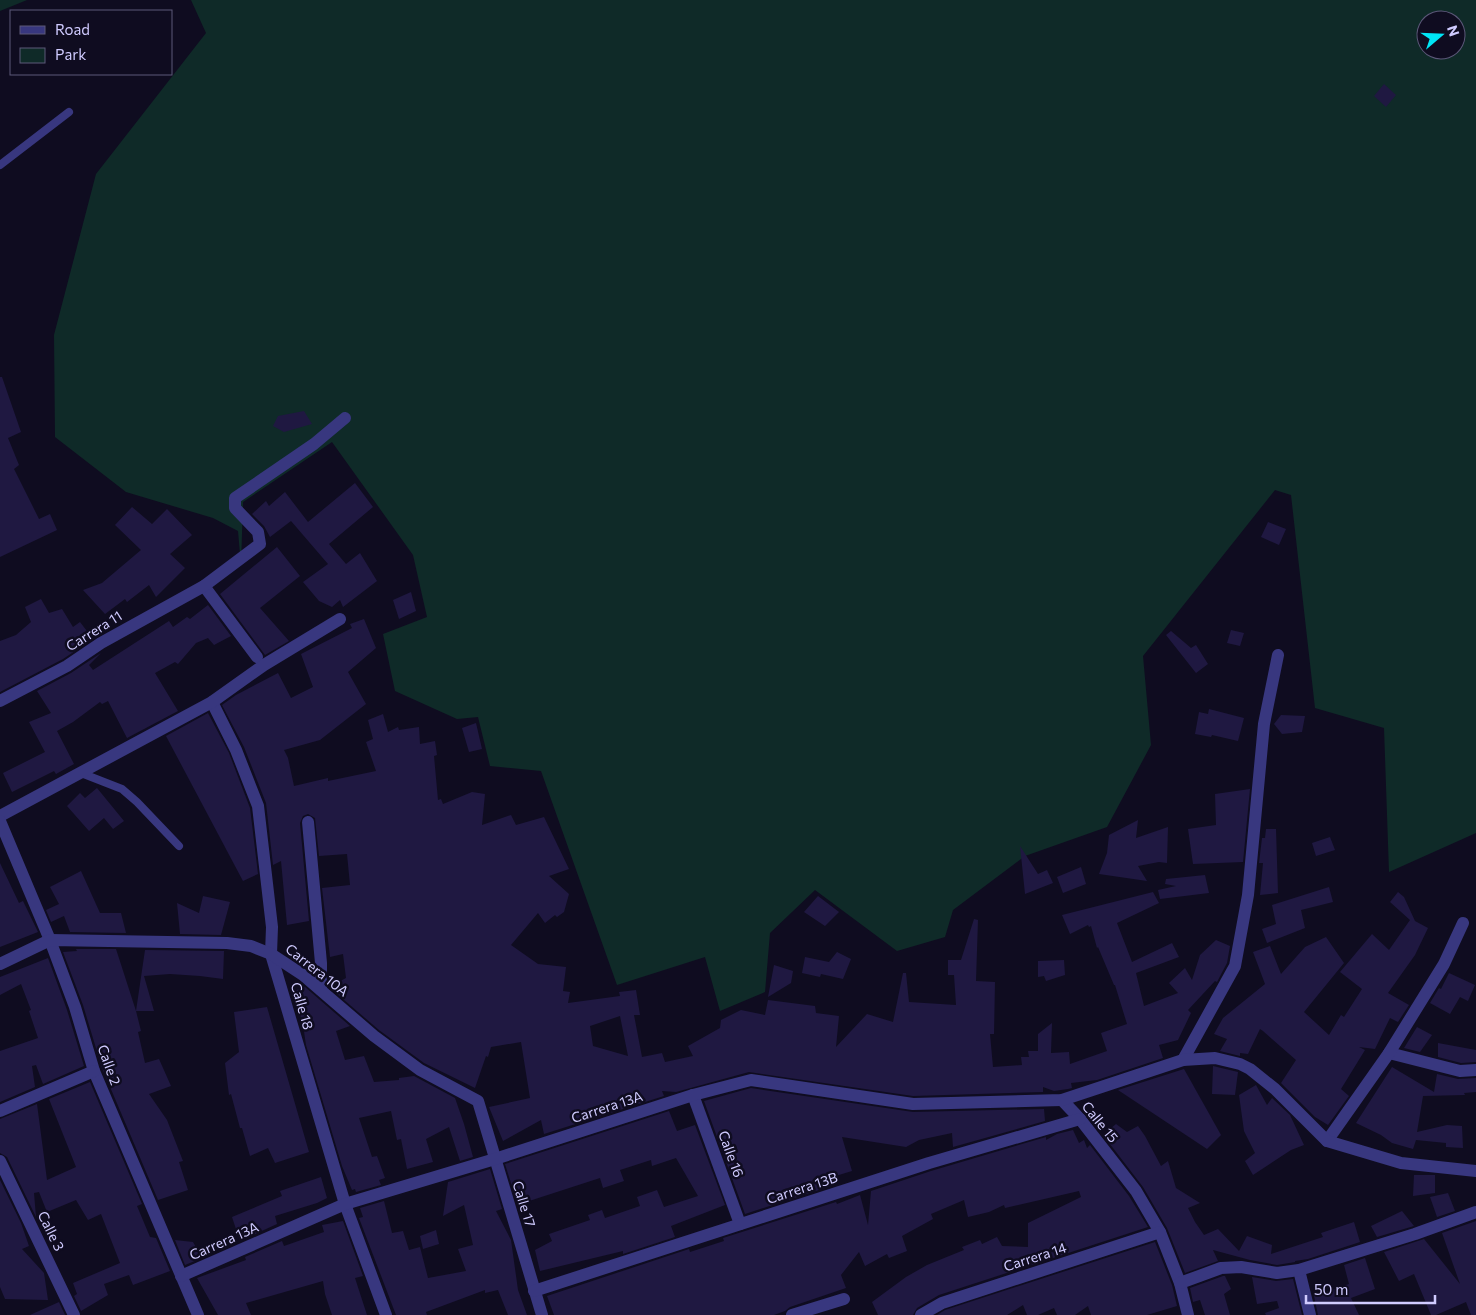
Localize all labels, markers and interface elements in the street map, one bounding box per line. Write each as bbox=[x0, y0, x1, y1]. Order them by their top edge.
legend bbox=[10, 10, 172, 75]
north arrow bbox=[1416, 10, 1466, 60]
text: Road bbox=[55, 20, 90, 38]
text: N bbox=[1444, 23, 1464, 38]
text: Park bbox=[55, 45, 86, 63]
street label: Carrera 11 bbox=[63, 607, 125, 654]
street label: Carrera 10A bbox=[282, 940, 352, 1000]
street label: Calle 18 bbox=[288, 980, 317, 1032]
street label: Calle 2 bbox=[94, 1042, 125, 1088]
street label: Carrera 13A bbox=[569, 1087, 645, 1126]
street label: Calle 15 bbox=[1079, 1098, 1122, 1146]
street label: Calle 16 bbox=[715, 1128, 748, 1180]
street label: Carrera 13B bbox=[764, 1168, 840, 1207]
street label: Calle 17 bbox=[509, 1179, 540, 1229]
street label: Calle 3 bbox=[35, 1208, 68, 1253]
street label: Carrera 13A bbox=[187, 1218, 261, 1263]
street label: Carrera 14 bbox=[1001, 1238, 1069, 1275]
scale bar bbox=[1306, 1272, 1435, 1304]
text: 50 m bbox=[1314, 1280, 1348, 1298]

